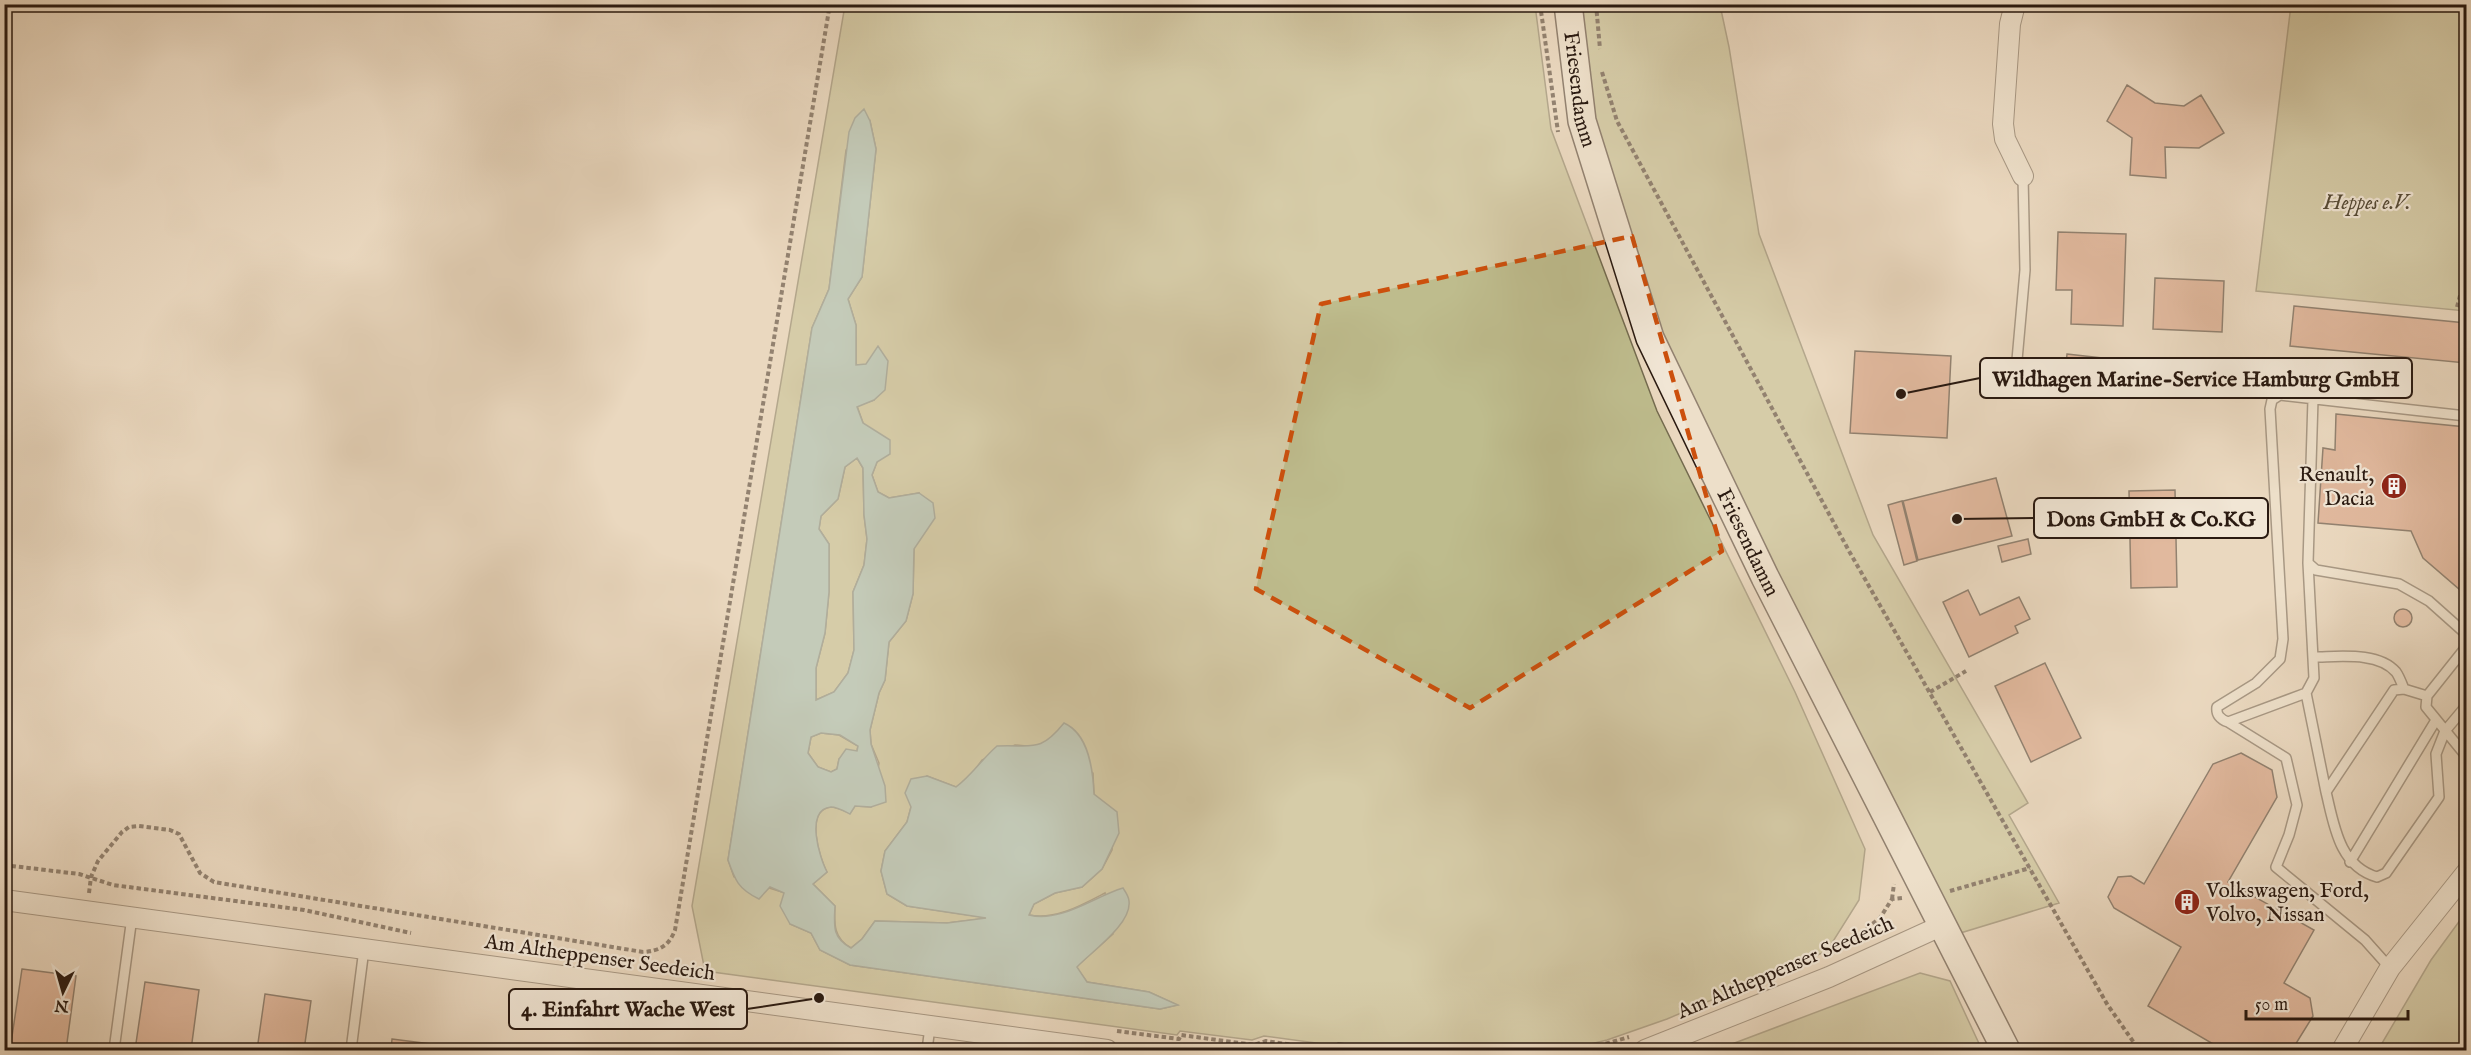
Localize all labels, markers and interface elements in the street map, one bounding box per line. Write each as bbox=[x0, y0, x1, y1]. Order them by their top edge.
street label: Friesendamm bbox=[1556, 30, 1601, 151]
park label: Heppes e.V. bbox=[2323, 190, 2412, 217]
callout: Wildhagen Marine-Service Hamburg GmbH bbox=[1980, 358, 2412, 398]
text: Wildhagen Marine-Service Hamburg GmbH bbox=[1991, 366, 2400, 394]
place label: Renault, Dacia bbox=[2299, 462, 2375, 513]
building icon: Renault, Dacia bbox=[2379, 471, 2409, 501]
street label: Friesendamm bbox=[1709, 484, 1785, 602]
callout: Dons GmbH & Co.KG bbox=[2034, 498, 2268, 538]
text: Dons GmbH & Co.KG bbox=[2046, 506, 2256, 534]
place label: Volkswagen, Ford, Volvo, Nissan bbox=[2205, 878, 2369, 929]
building icon: Volkswagen, Ford, Volvo, Nissan bbox=[2172, 887, 2202, 917]
street label: Am Altheppenser Seedeich bbox=[1672, 911, 1898, 1027]
street label: Am Altheppenser Seedeich bbox=[482, 929, 717, 988]
north arrow bbox=[33, 962, 93, 1022]
scale bar bbox=[2246, 983, 2408, 1021]
callout: 4. Einfahrt Wache West bbox=[509, 989, 747, 1029]
text: N bbox=[54, 994, 71, 1016]
text: 50 m bbox=[2255, 994, 2288, 1017]
text: 4. Einfahrt Wache West bbox=[521, 996, 735, 1024]

